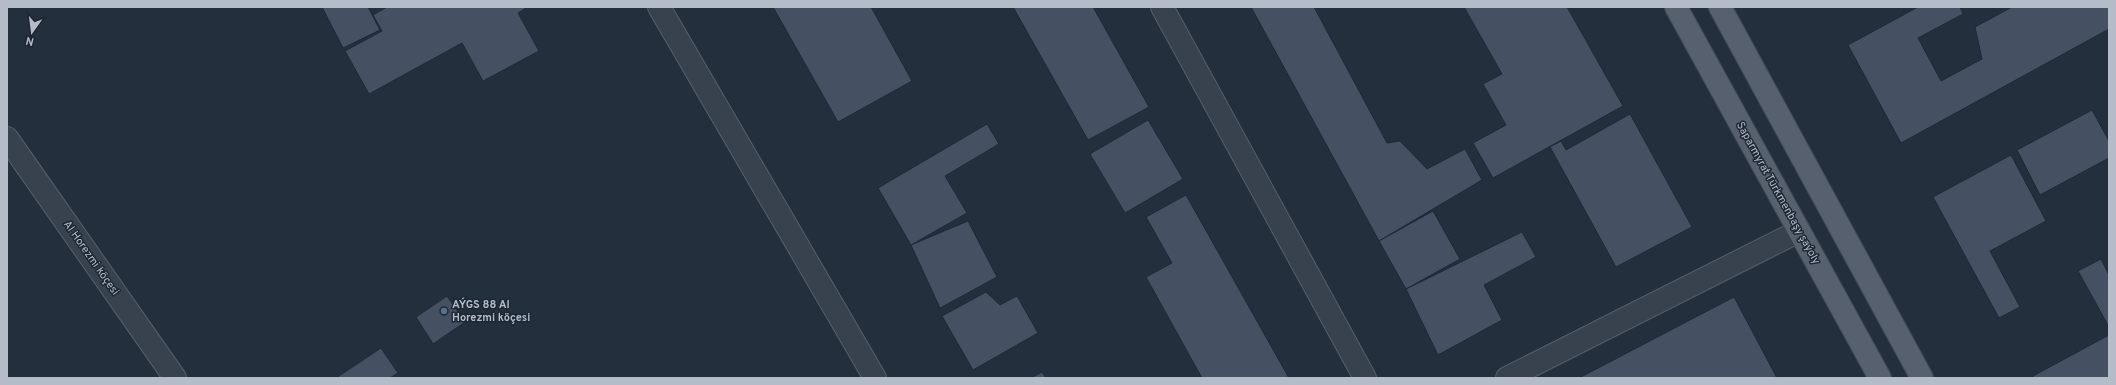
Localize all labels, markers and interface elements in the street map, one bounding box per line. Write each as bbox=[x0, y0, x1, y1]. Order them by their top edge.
north arrow bbox=[12, 12, 52, 52]
text: N bbox=[24, 33, 35, 48]
street label: Saparmyrat Türkmenbaşy şaýoly bbox=[1733, 119, 1823, 267]
street label: Al Horezmi köçesi bbox=[60, 218, 122, 298]
place label: AÝGS 88 Al Horezmi köçesi bbox=[452, 297, 530, 325]
marker: AÝGS 88 Al Horezmi köçesi bbox=[439, 306, 449, 316]

